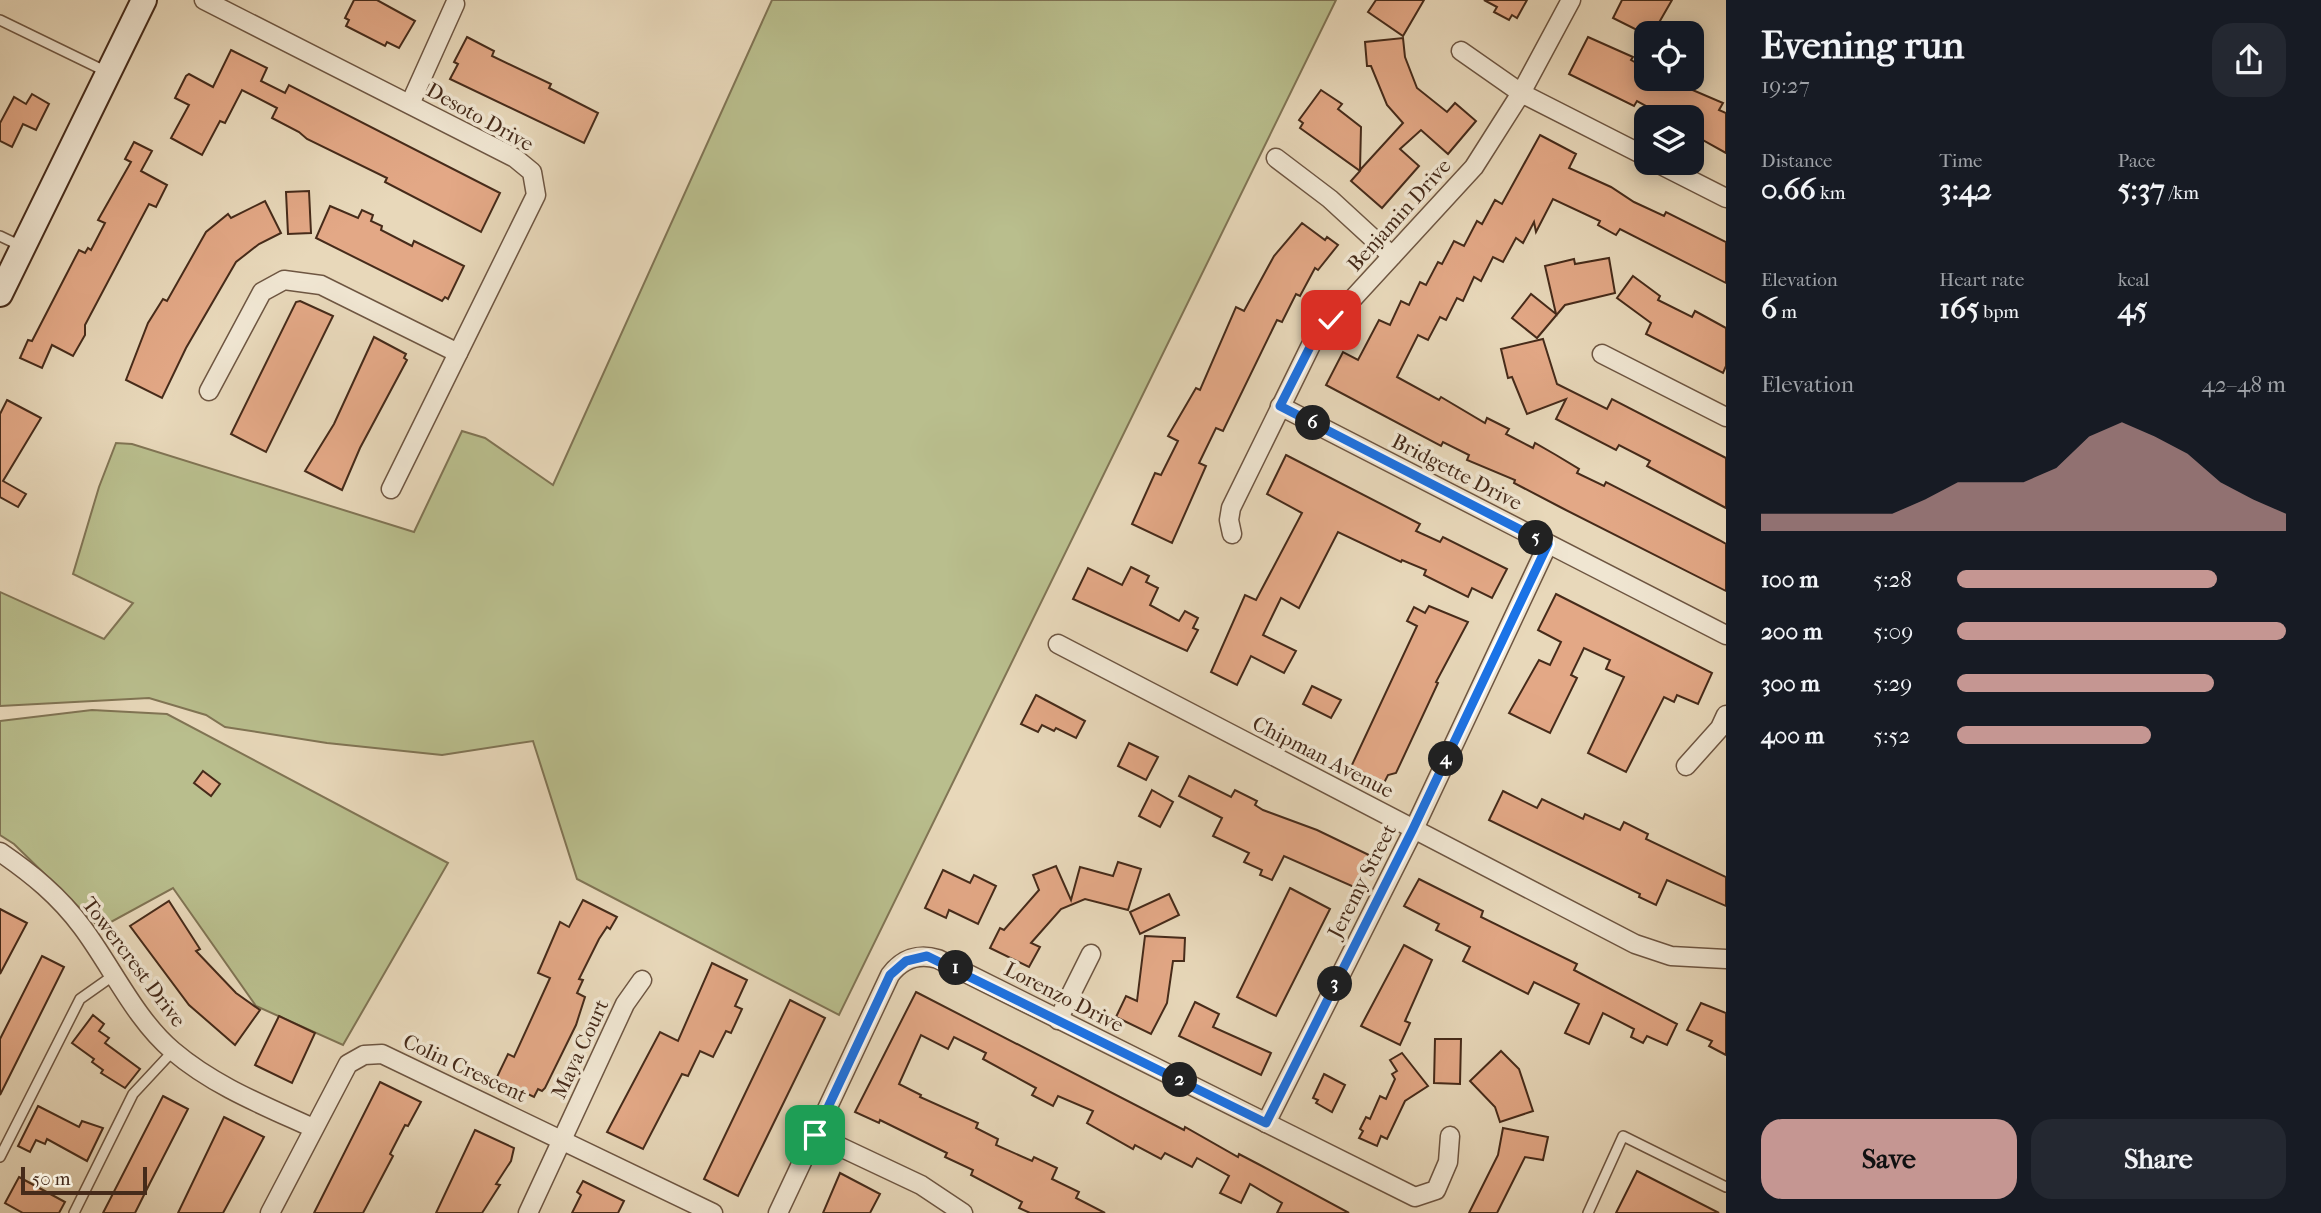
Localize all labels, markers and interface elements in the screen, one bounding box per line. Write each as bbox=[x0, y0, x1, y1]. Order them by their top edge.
map controls bbox=[1634, 21, 1704, 175]
button: locate bbox=[1634, 21, 1704, 91]
text: Evening run bbox=[1761, 23, 1964, 68]
button: share bbox=[2212, 23, 2286, 97]
text: 19:27 bbox=[1761, 72, 1810, 99]
street label: Desoto Drive bbox=[422, 78, 538, 156]
button: layers bbox=[1634, 105, 1704, 175]
text: Distance bbox=[1761, 150, 1832, 172]
text: Time bbox=[1939, 150, 1983, 172]
text: Pace bbox=[2118, 150, 2156, 172]
street label: Benjamin Drive bbox=[1342, 154, 1456, 276]
text: 0.66 bbox=[1761, 172, 1816, 207]
text: 3:42 bbox=[1939, 172, 1992, 207]
text: 5:37 bbox=[2118, 172, 2165, 207]
text: km bbox=[1816, 182, 1846, 204]
text: /km bbox=[2165, 182, 2199, 204]
text: Elevation bbox=[1761, 269, 1838, 291]
text: Heart rate bbox=[1939, 269, 2024, 291]
text: kcal bbox=[2118, 269, 2150, 291]
pin bbox=[1301, 290, 1361, 350]
text: 6 bbox=[1761, 291, 1777, 326]
text: 165 bbox=[1939, 291, 1979, 326]
text: 45 bbox=[2118, 291, 2148, 326]
icon: check bbox=[1312, 301, 1350, 339]
text: m bbox=[1777, 301, 1797, 323]
text: bpm bbox=[1979, 301, 2019, 323]
text: Elevation bbox=[1761, 371, 1854, 398]
text: 42–48 m bbox=[2201, 371, 2286, 398]
pin: 6 bbox=[1296, 406, 1330, 440]
text: 6 bbox=[1307, 411, 1318, 433]
street label: Bridgette Drive bbox=[1388, 429, 1526, 515]
pin: 5 bbox=[1518, 520, 1554, 556]
text: 5 bbox=[1531, 526, 1540, 548]
text: 100 m bbox=[1761, 566, 1819, 593]
text: 5:28 bbox=[1873, 566, 1912, 593]
text: 200 m bbox=[1761, 618, 1822, 645]
text: 5:09 bbox=[1873, 618, 1913, 645]
text: 300 m bbox=[1761, 670, 1820, 697]
text: 5:29 bbox=[1873, 670, 1912, 697]
street label: Chipman Avenue bbox=[1248, 711, 1398, 803]
text: 400 m bbox=[1761, 722, 1824, 749]
text: 5:52 bbox=[1873, 722, 1910, 749]
pin: 4 bbox=[1428, 742, 1464, 776]
text: 4 bbox=[1440, 747, 1451, 769]
street label: Jeremy Street bbox=[1322, 819, 1401, 944]
street label: Towercrest Drive bbox=[77, 892, 191, 1032]
pin: 1 bbox=[939, 950, 974, 986]
text: 1 bbox=[952, 956, 959, 978]
street label: Lorenzo Drive bbox=[1000, 957, 1128, 1037]
pin: 3 bbox=[1318, 967, 1352, 1002]
text: 3 bbox=[1331, 972, 1338, 994]
street label: Maya Court bbox=[547, 995, 614, 1102]
street label: Colin Crescent bbox=[399, 1029, 531, 1107]
pin: 2 bbox=[1162, 1062, 1198, 1098]
text: 2 bbox=[1175, 1068, 1184, 1090]
pin bbox=[785, 1105, 845, 1165]
icon: arrive bbox=[796, 1116, 834, 1154]
button: Save bbox=[1761, 1119, 2017, 1199]
button: Share bbox=[2031, 1119, 2286, 1199]
scale bar bbox=[21, 1164, 147, 1196]
text: 50 m bbox=[32, 1168, 71, 1190]

